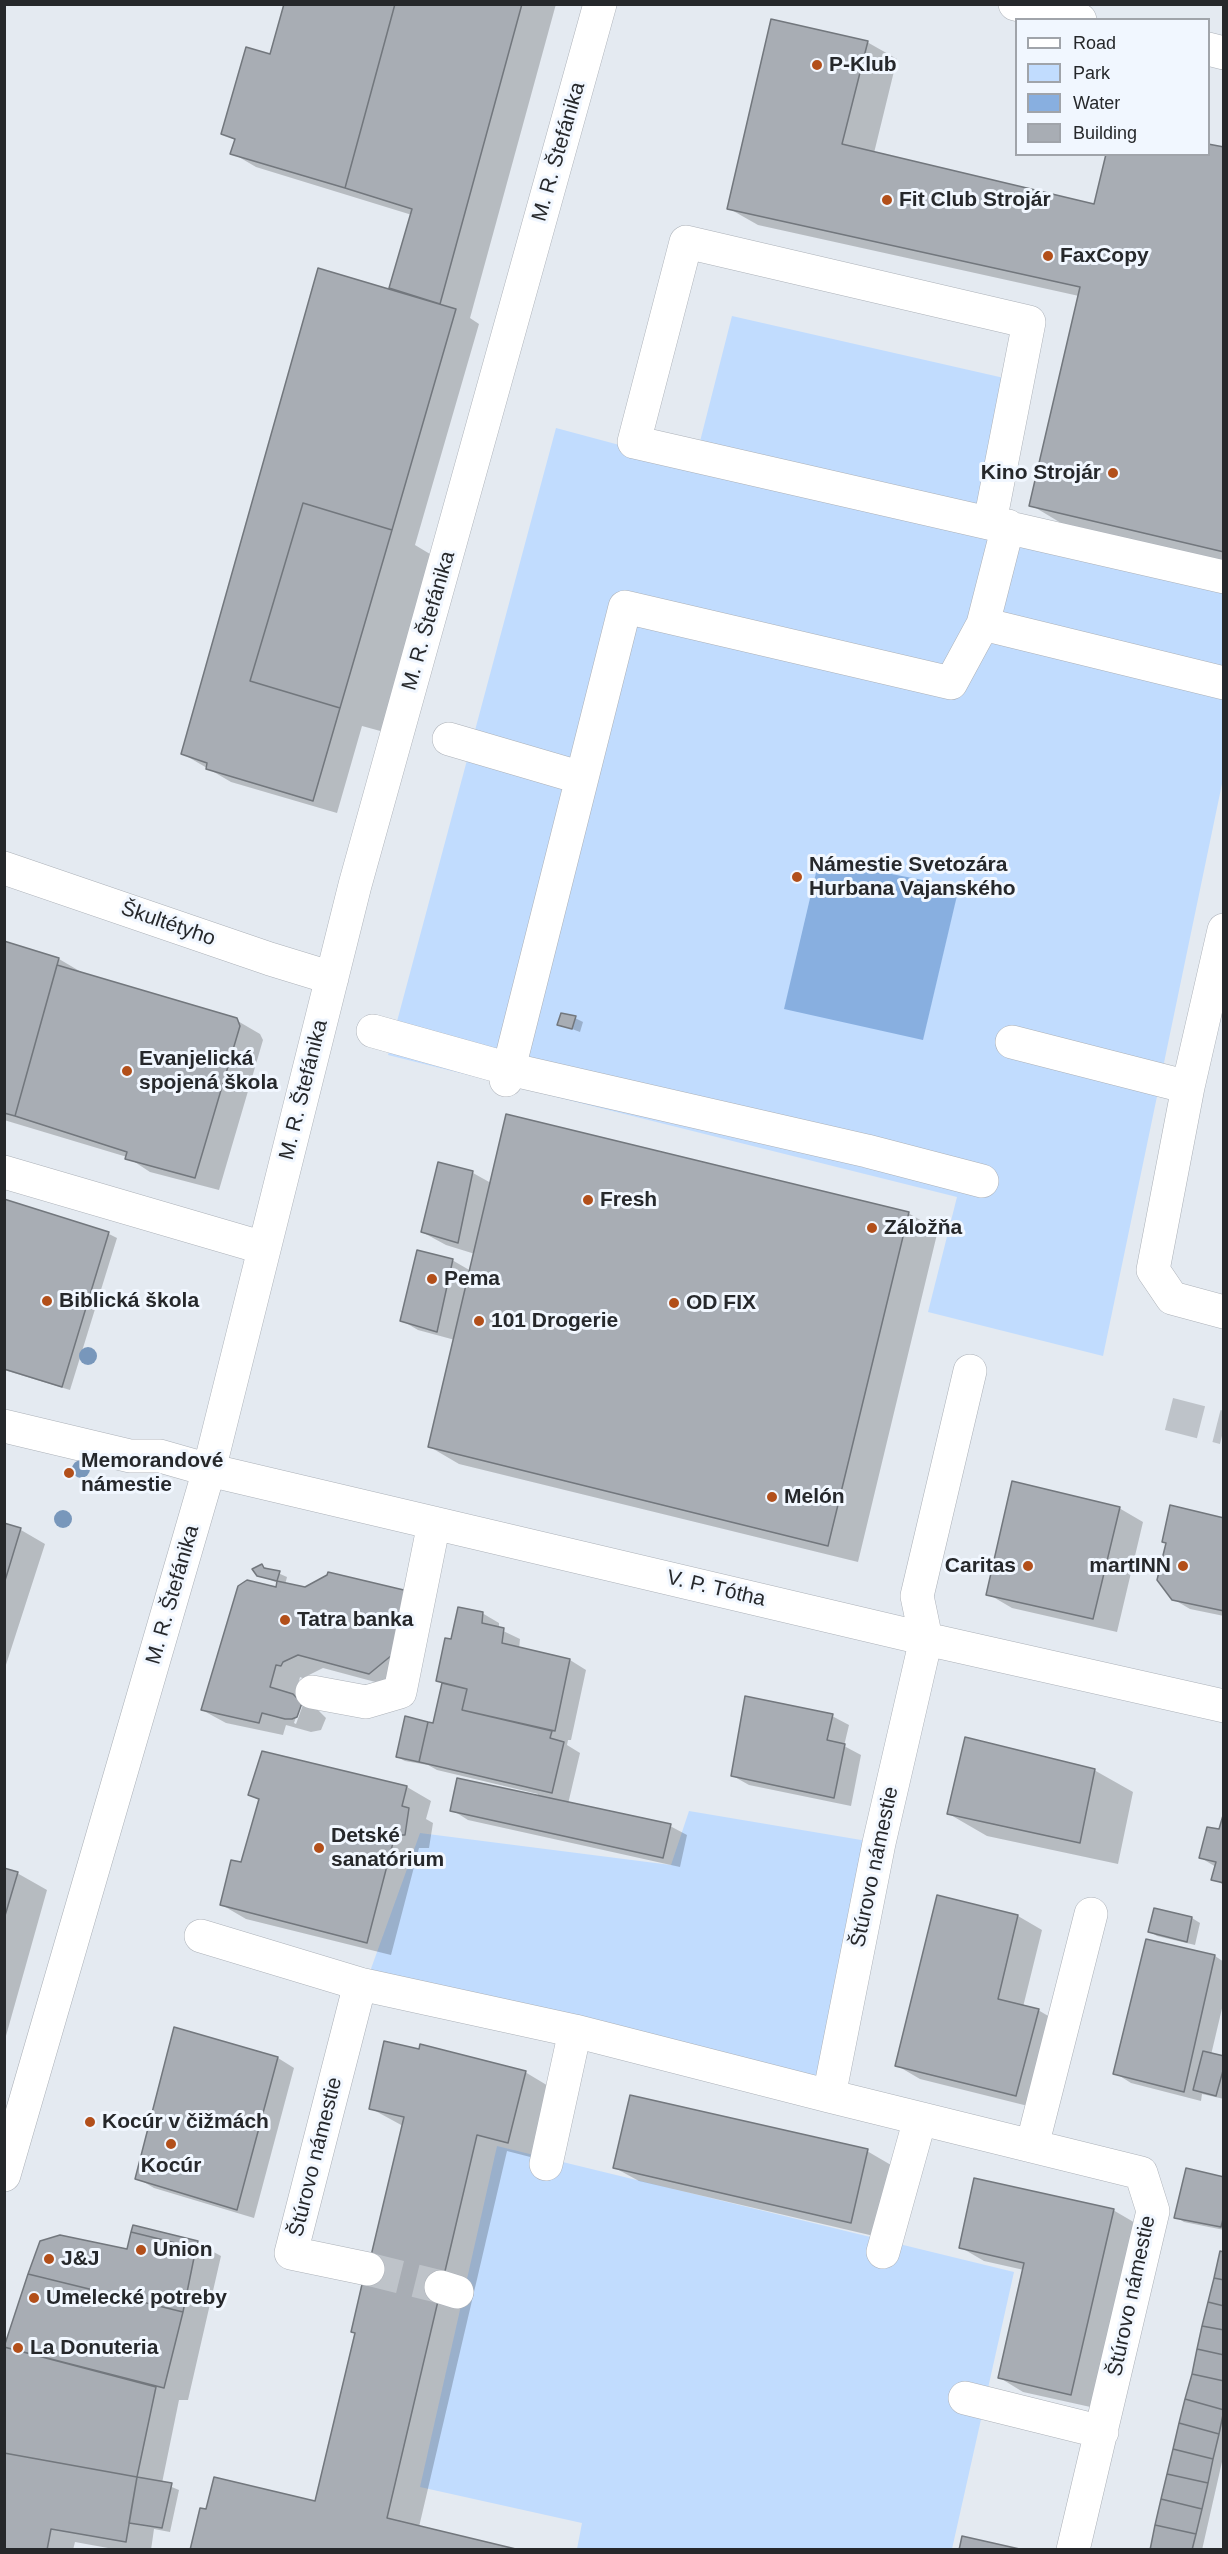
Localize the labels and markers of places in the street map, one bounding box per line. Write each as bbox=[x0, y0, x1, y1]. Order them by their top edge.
place label: P-Klub bbox=[829, 52, 897, 78]
marker: P-Klub bbox=[810, 58, 824, 72]
place label: Fit Club Strojár bbox=[899, 187, 1051, 213]
marker: Fit Club Strojár bbox=[880, 193, 894, 207]
place label: FaxCopy bbox=[1060, 243, 1149, 269]
marker: FaxCopy bbox=[1041, 249, 1055, 263]
place label: Kino Strojár bbox=[981, 460, 1101, 486]
marker: Kino Strojár bbox=[1106, 466, 1120, 480]
place label: Námestie Svetozára Hurbana Vajanského bbox=[809, 852, 1016, 902]
marker: Námestie Svetozára Hurbana Vajanského bbox=[790, 870, 804, 884]
place label: Evanjelická spojená škola bbox=[139, 1046, 278, 1096]
marker: Evanjelická spojená škola bbox=[120, 1064, 134, 1078]
place label: Fresh bbox=[600, 1187, 657, 1213]
marker: Fresh bbox=[581, 1193, 595, 1207]
place label: Záložňa bbox=[884, 1215, 962, 1241]
marker: Záložňa bbox=[865, 1221, 879, 1235]
place label: Pema bbox=[444, 1266, 500, 1292]
marker: Pema bbox=[425, 1272, 439, 1286]
place label: Biblická škola bbox=[59, 1288, 199, 1314]
place label: OD FIX bbox=[686, 1290, 756, 1316]
marker: Biblická škola bbox=[40, 1294, 54, 1308]
marker: OD FIX bbox=[667, 1296, 681, 1310]
place label: 101 Drogerie bbox=[491, 1308, 618, 1334]
marker: 101 Drogerie bbox=[472, 1314, 486, 1328]
place label: Memorandové námestie bbox=[81, 1448, 223, 1498]
marker: Memorandové námestie bbox=[62, 1466, 76, 1480]
place label: Melón bbox=[784, 1484, 845, 1510]
marker: Melón bbox=[765, 1490, 779, 1504]
place label: Caritas bbox=[945, 1553, 1016, 1579]
place label: martINN bbox=[1089, 1553, 1171, 1579]
marker: Caritas bbox=[1021, 1559, 1035, 1573]
marker: martINN bbox=[1176, 1559, 1190, 1573]
place label: Tatra banka bbox=[297, 1607, 413, 1633]
marker: Tatra banka bbox=[278, 1613, 292, 1627]
place label: Detské sanatórium bbox=[331, 1823, 444, 1873]
marker: Detské sanatórium bbox=[312, 1841, 326, 1855]
place label: Kocúr v čižmách bbox=[102, 2109, 269, 2135]
marker: Kocúr v čižmách bbox=[83, 2115, 97, 2129]
marker: Kocúr bbox=[164, 2137, 178, 2151]
place label: Kocúr bbox=[141, 2153, 201, 2179]
place label: Union bbox=[153, 2237, 212, 2263]
marker: Union bbox=[134, 2243, 148, 2257]
place label: J&J bbox=[61, 2246, 100, 2272]
marker: J&J bbox=[42, 2252, 56, 2266]
place label: Umelecké potreby bbox=[46, 2285, 227, 2311]
marker: Umelecké potreby bbox=[27, 2291, 41, 2305]
place label: La Donuteria bbox=[30, 2335, 158, 2361]
marker: La Donuteria bbox=[11, 2341, 25, 2355]

